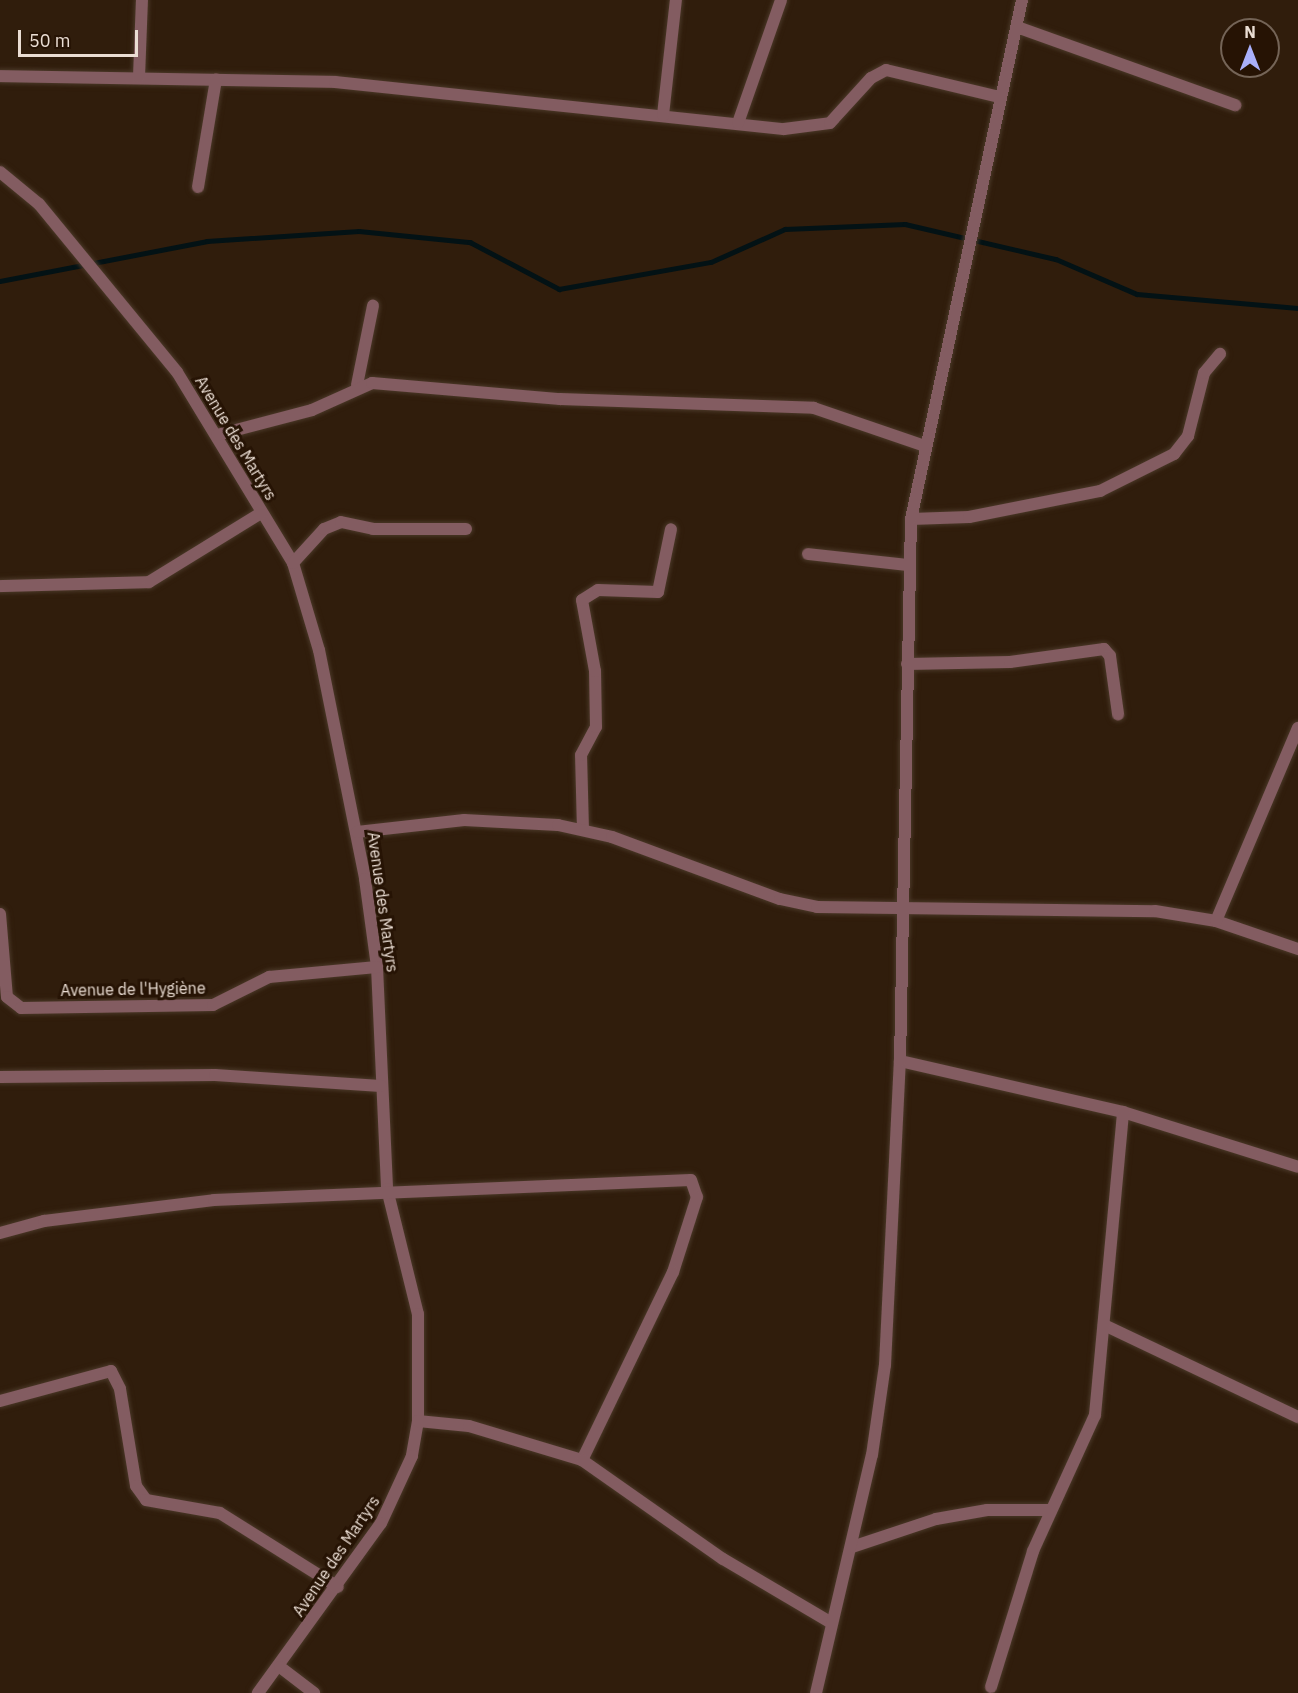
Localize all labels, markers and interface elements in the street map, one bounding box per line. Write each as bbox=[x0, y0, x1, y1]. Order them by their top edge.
scale bar bbox=[21, 18, 141, 56]
north arrow bbox=[1220, 18, 1280, 78]
text: N bbox=[1244, 22, 1256, 42]
text: 50 m bbox=[29, 29, 71, 52]
street label: Avenue des Martyrs bbox=[191, 372, 281, 504]
street label: Avenue des Martyrs bbox=[364, 831, 402, 973]
street label: Avenue de l'Hygiène bbox=[60, 978, 206, 1000]
street label: Avenue des Martyrs bbox=[288, 1492, 384, 1620]

